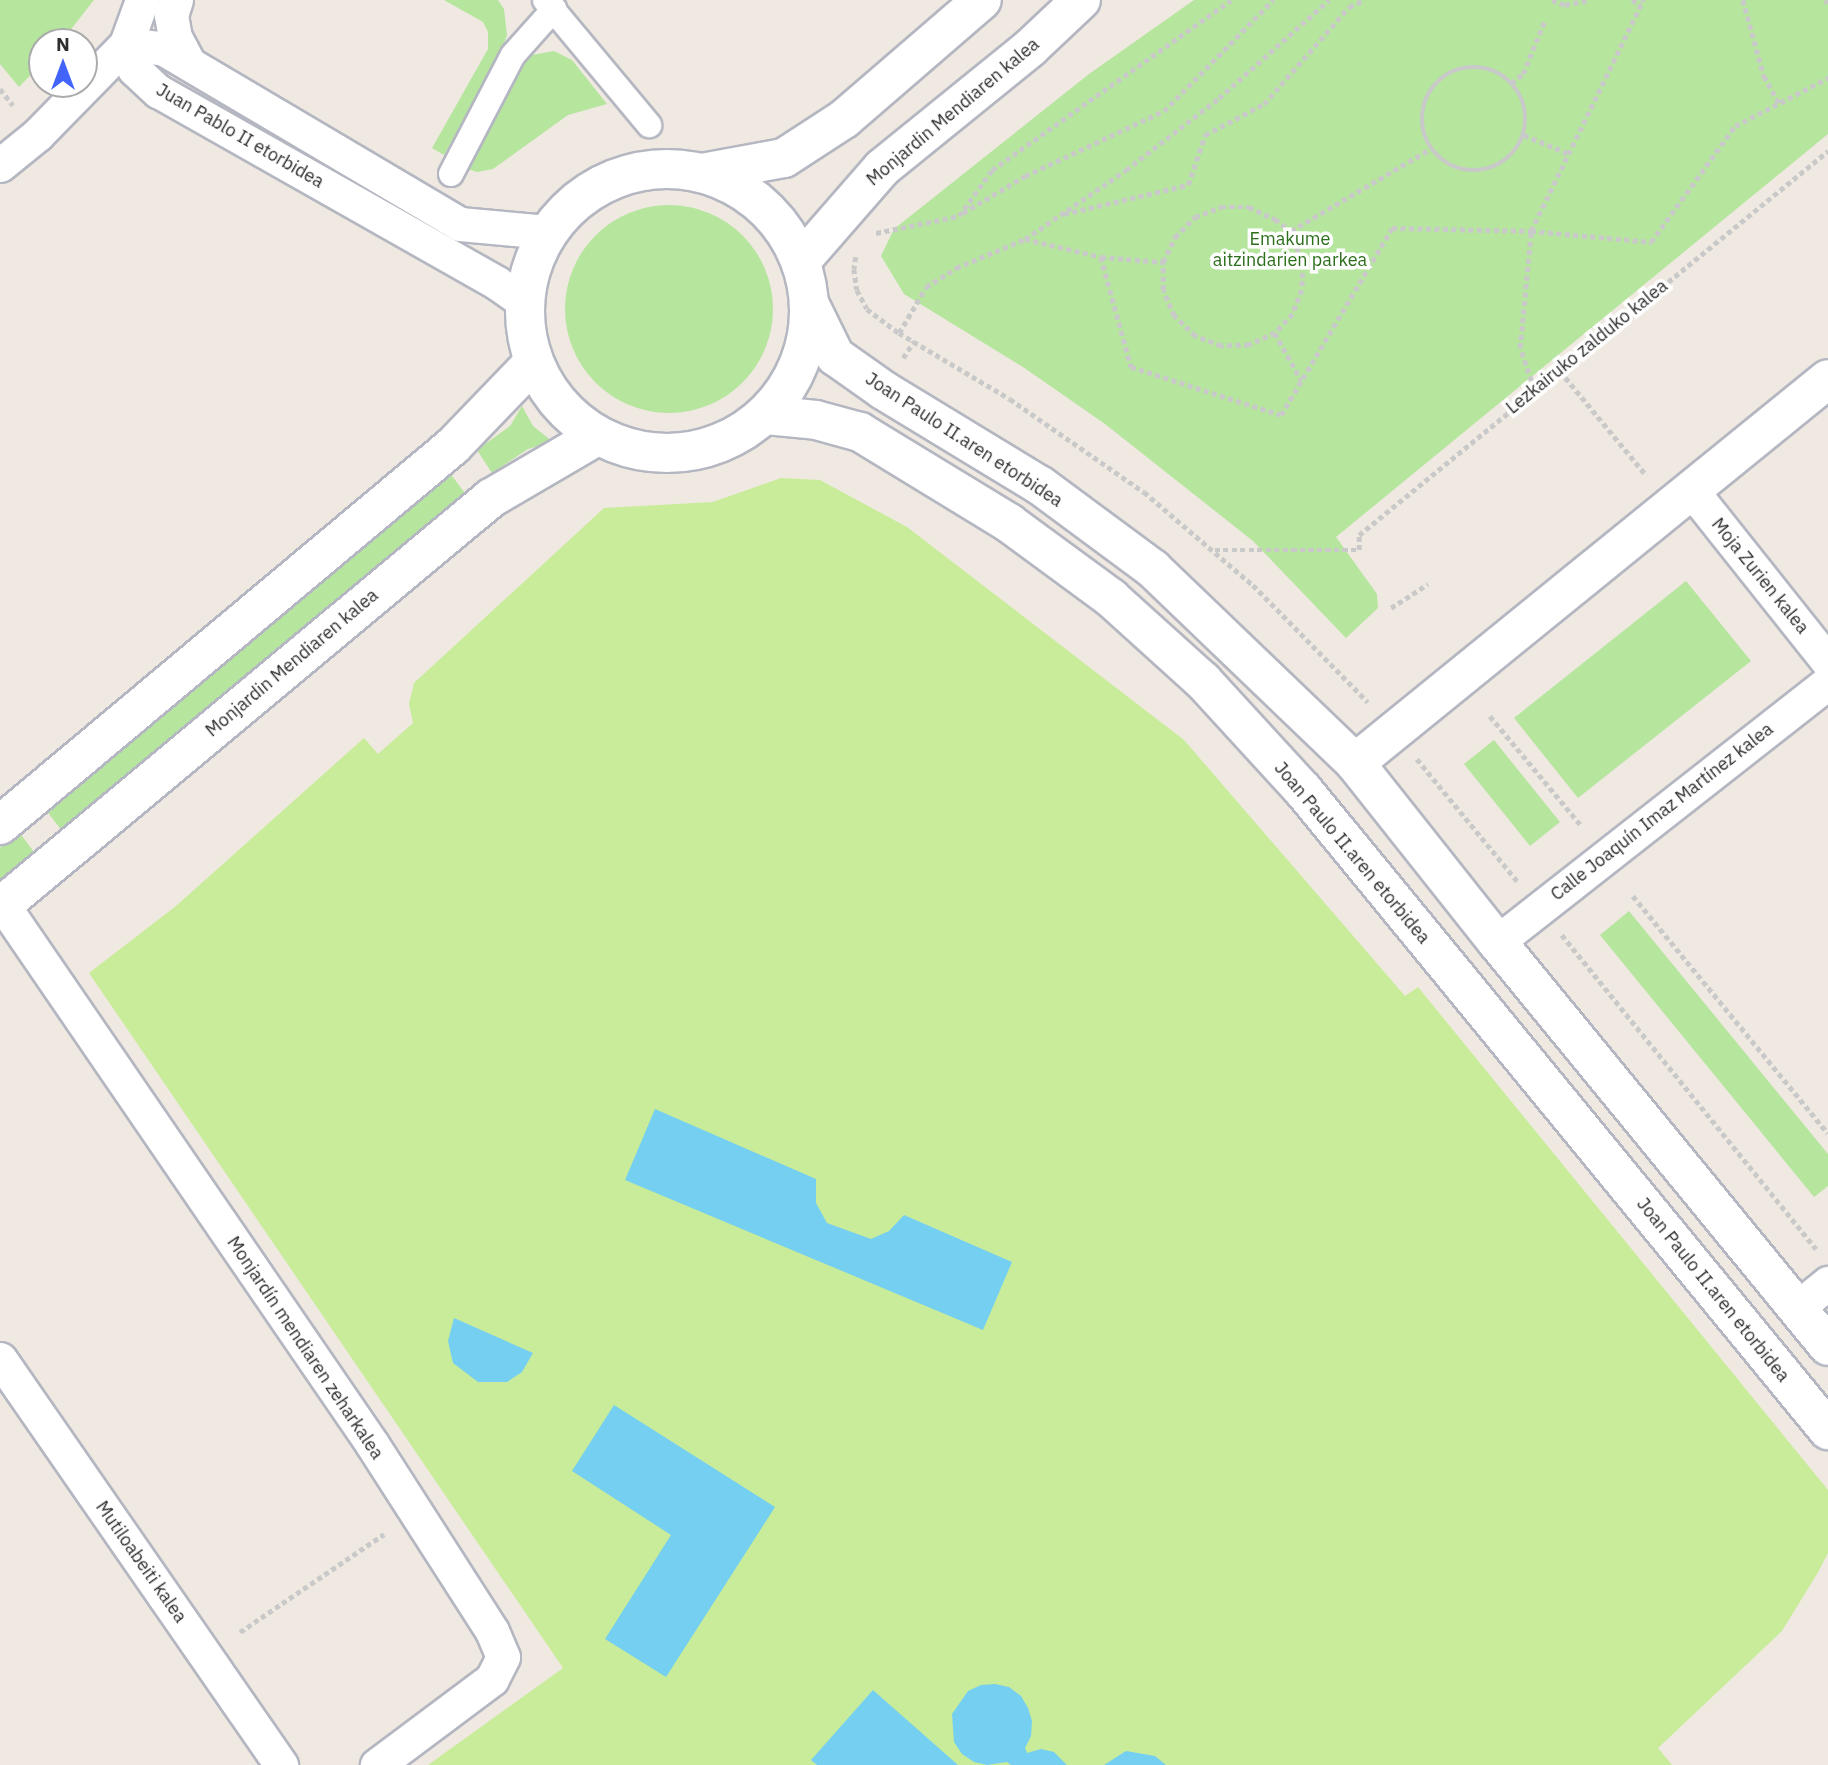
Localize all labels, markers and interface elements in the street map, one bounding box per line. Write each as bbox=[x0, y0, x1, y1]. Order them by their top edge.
north arrow bbox=[28, 28, 98, 98]
text: N bbox=[56, 32, 70, 56]
street label: Monjardin Mendiaren kalea bbox=[862, 34, 1044, 190]
street label: Juan Pablo II etorbidea bbox=[152, 79, 328, 193]
park label: Emakume aitzindarien parkea bbox=[1213, 229, 1367, 272]
street label: Lezkairuko zalduko kalea bbox=[1502, 275, 1672, 419]
street label: Joan Paulo II.aren etorbidea bbox=[861, 368, 1067, 512]
street label: Moja Zurien kalea bbox=[1707, 514, 1813, 638]
street label: Monjardin Mendiaren kalea bbox=[201, 585, 383, 741]
street label: Calle Joaquín Imaz Martínez kalea bbox=[1547, 719, 1777, 905]
street label: Joan Paulo II.aren etorbidea bbox=[1270, 758, 1434, 948]
street label: Joan Paulo II.aren etorbidea bbox=[1632, 1194, 1794, 1386]
street label: Monjardín mendiaren zeharkalea bbox=[222, 1232, 388, 1464]
street label: Mutiloabeiti kalea bbox=[91, 1497, 191, 1627]

